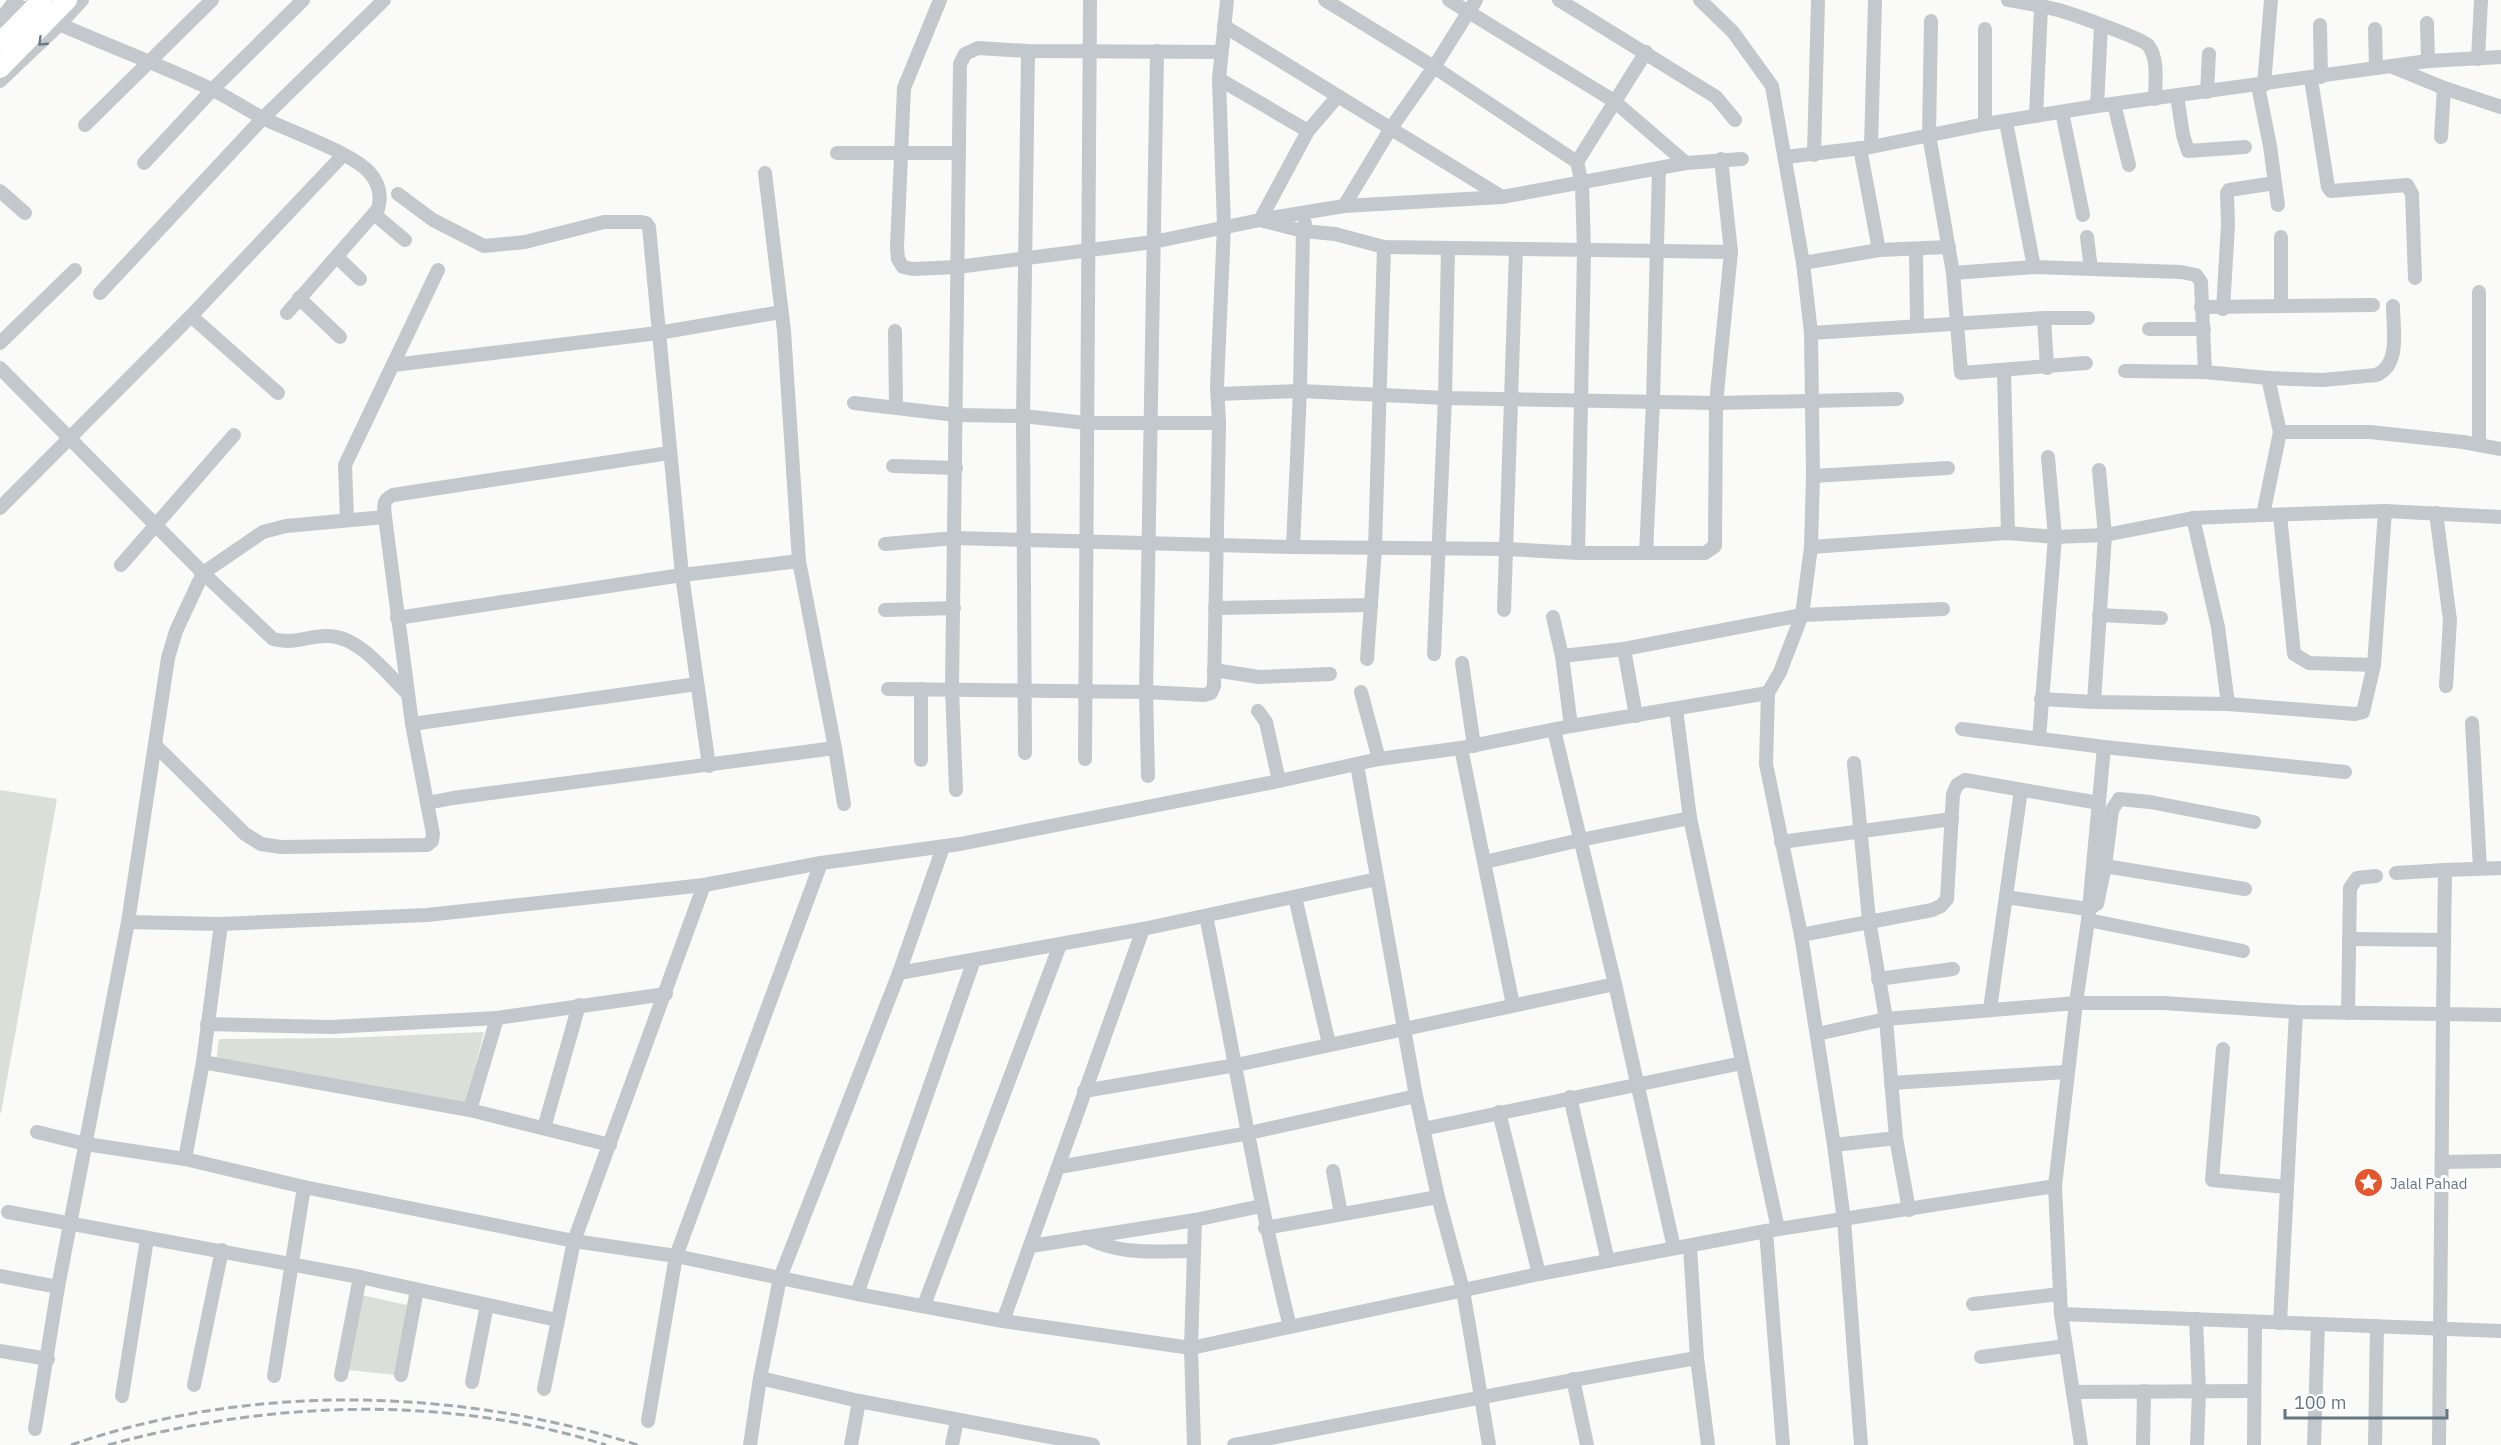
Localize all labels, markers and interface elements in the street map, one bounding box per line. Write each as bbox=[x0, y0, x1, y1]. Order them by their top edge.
one-way arrow bbox=[39, 34, 50, 45]
place icon: Jalal Pahad bbox=[2353, 1167, 2385, 1199]
place label: Jalal Pahad bbox=[2390, 1174, 2468, 1193]
scale bar bbox=[2285, 1382, 2447, 1420]
text: 100 m bbox=[2294, 1391, 2346, 1414]

